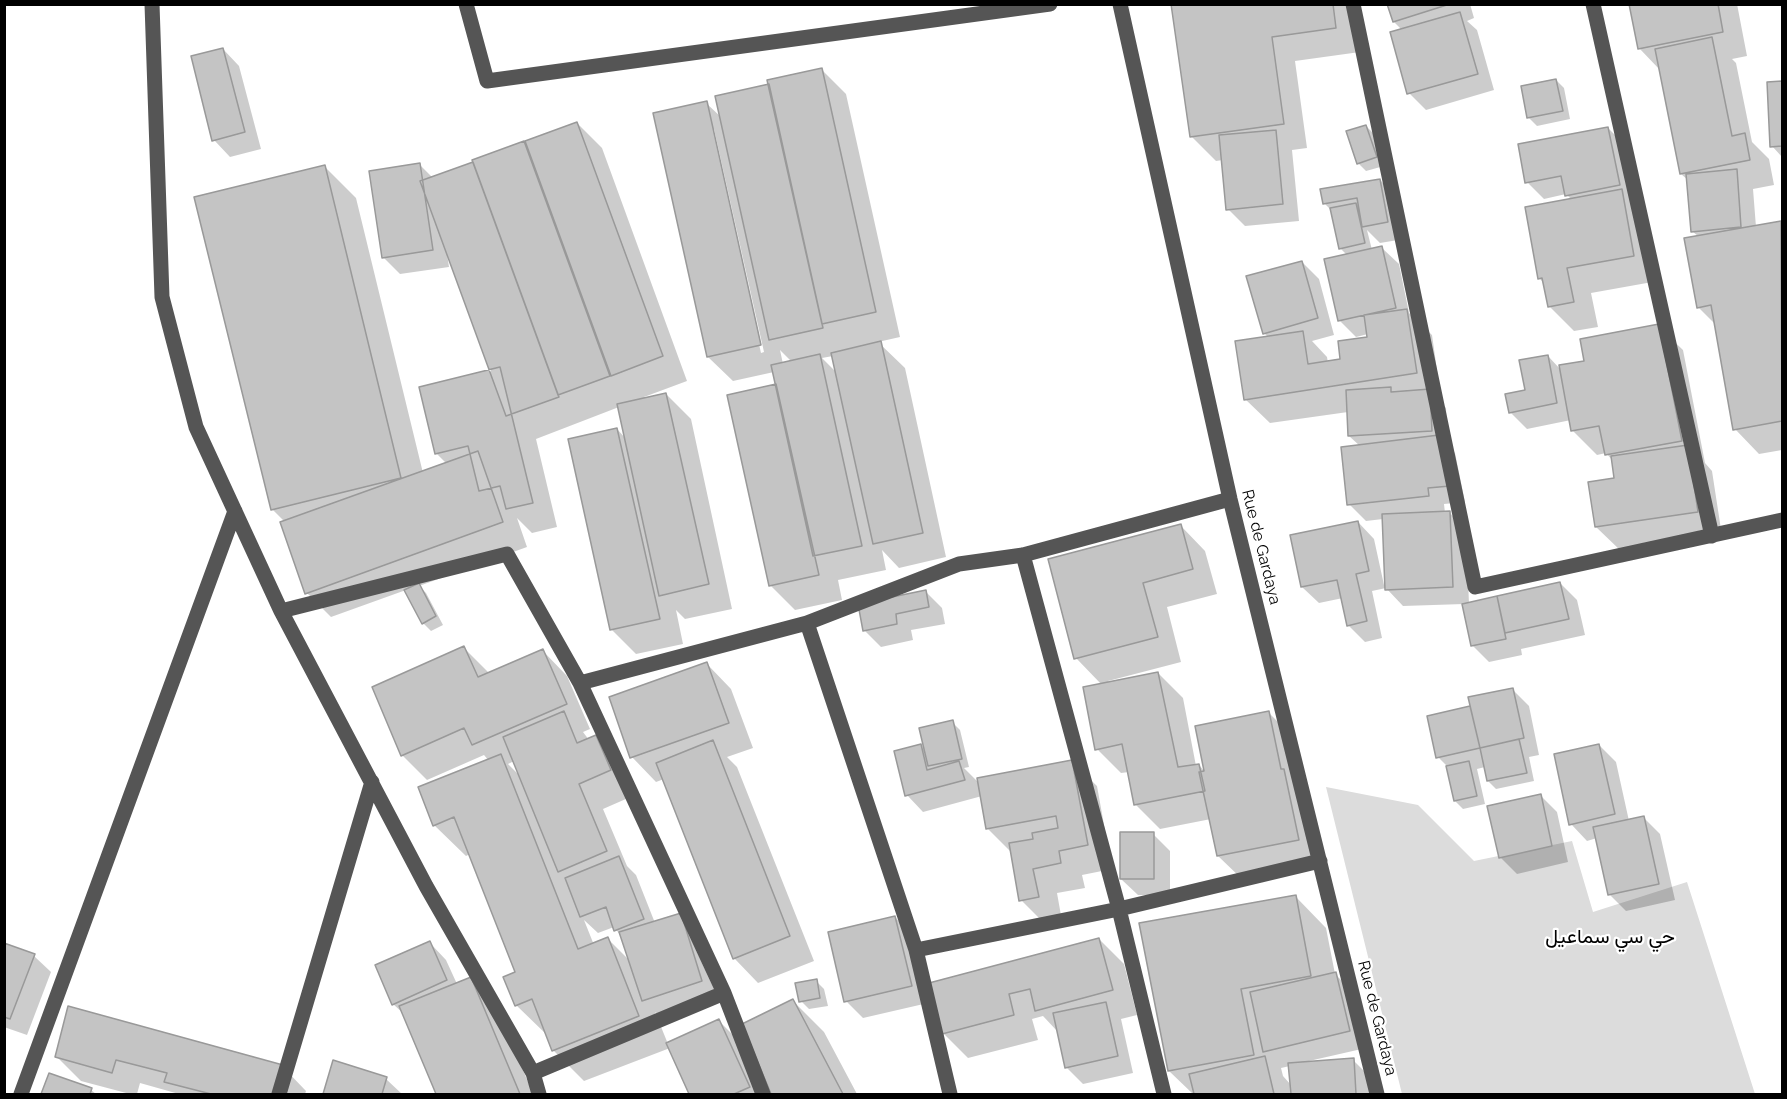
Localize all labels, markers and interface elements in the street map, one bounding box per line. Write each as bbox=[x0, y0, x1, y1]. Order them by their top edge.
street label: Rue de Gardaya bbox=[1237, 487, 1285, 607]
district label: حي سي سماعيل bbox=[1545, 925, 1675, 949]
street label: Rue de Gardaya bbox=[1353, 958, 1401, 1078]

